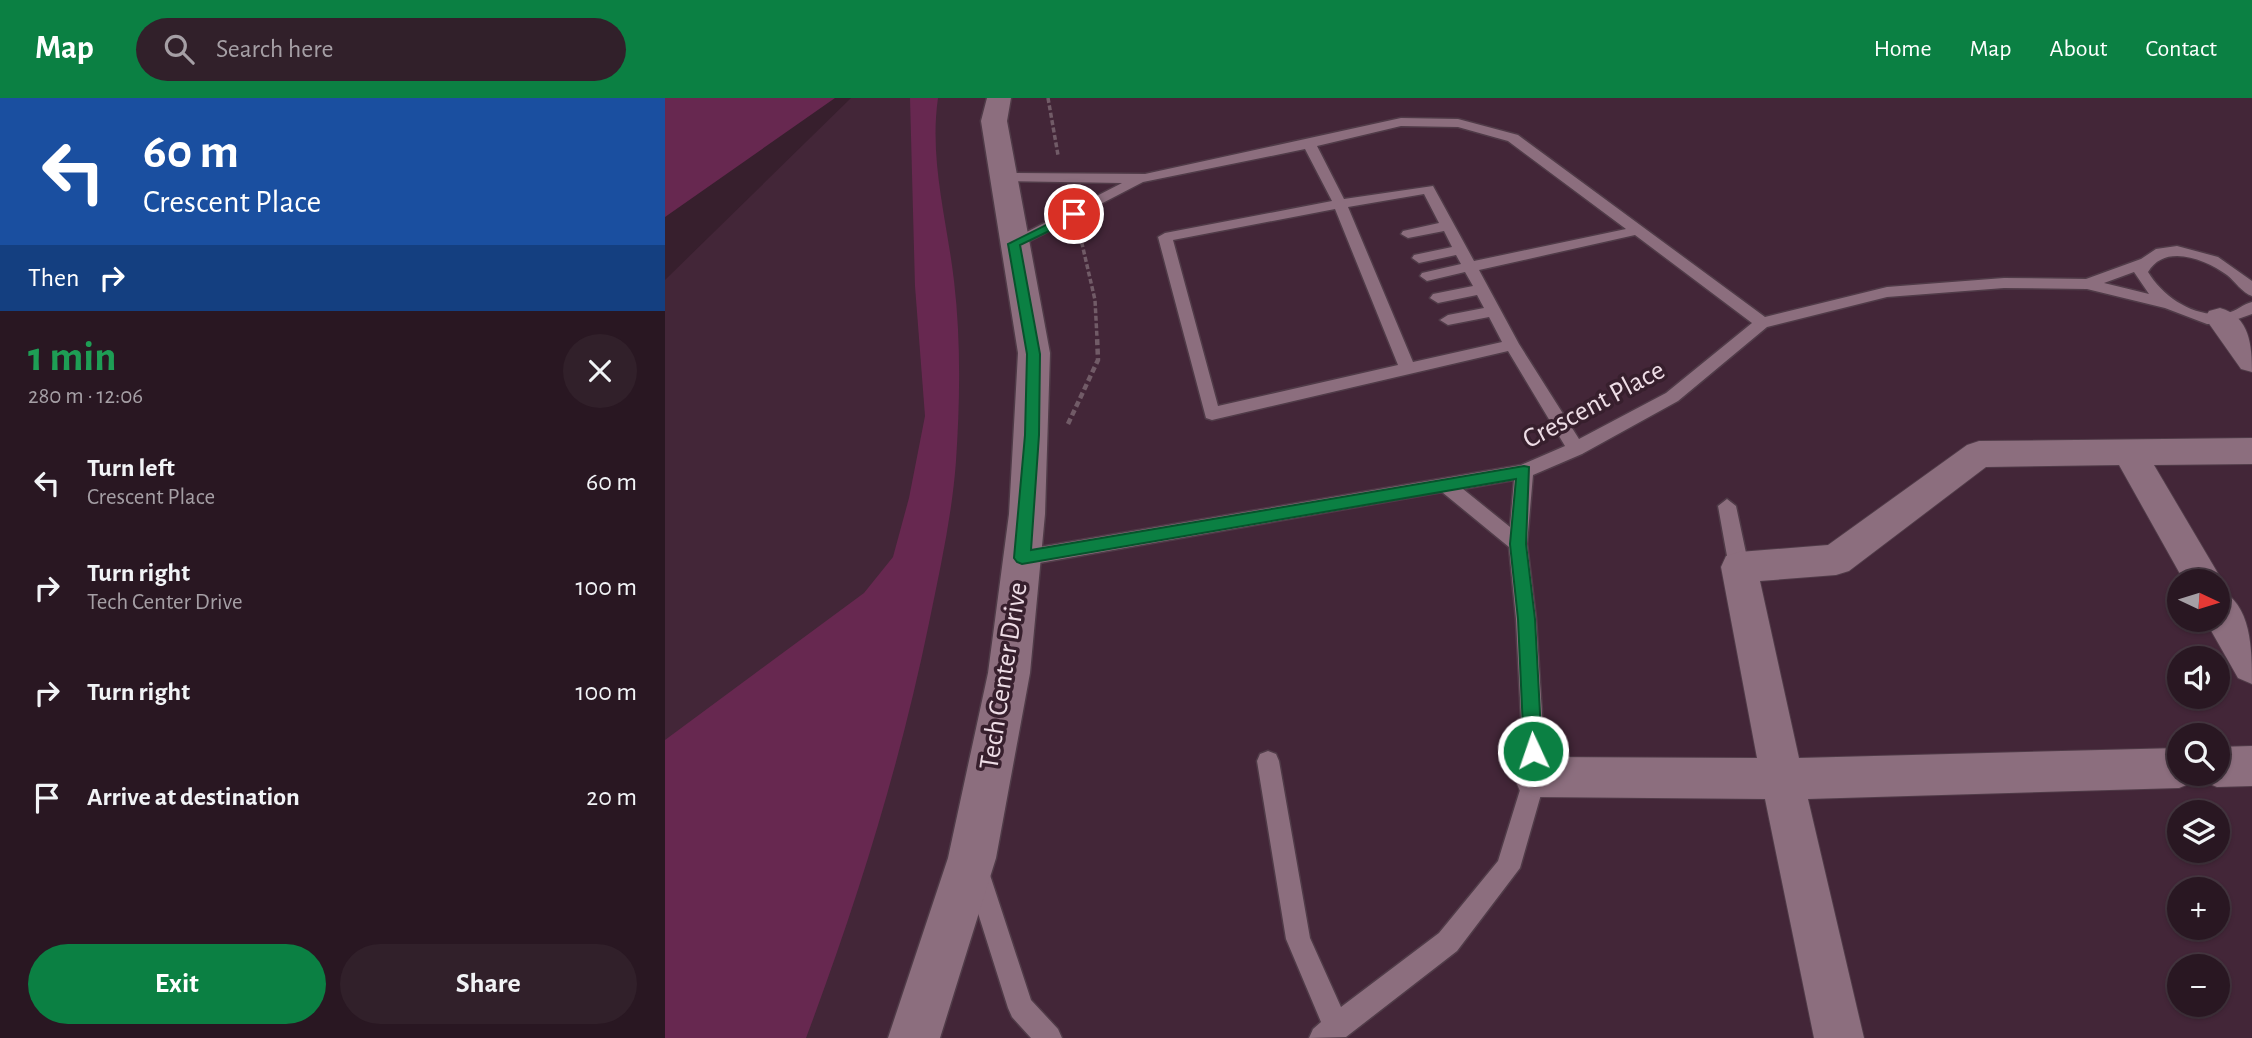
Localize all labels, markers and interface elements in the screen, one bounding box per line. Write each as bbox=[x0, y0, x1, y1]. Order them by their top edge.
search box bbox=[136, 18, 626, 81]
icon: search bbox=[160, 30, 198, 68]
text: Map bbox=[35, 32, 94, 65]
text: Search here bbox=[216, 36, 334, 62]
text: Home bbox=[1874, 37, 1932, 61]
text: Map bbox=[1970, 37, 2012, 61]
text: About bbox=[2050, 37, 2107, 61]
text: Contact bbox=[2145, 37, 2217, 61]
icon: left bbox=[28, 126, 119, 217]
text: 60 m bbox=[143, 128, 239, 177]
pin bbox=[1044, 184, 1104, 244]
text: Crescent Place bbox=[143, 186, 321, 218]
icon: arrive bbox=[1055, 195, 1093, 233]
icon: right bbox=[93, 259, 131, 297]
text: Then bbox=[28, 265, 79, 291]
button: close bbox=[563, 334, 637, 408]
text: 1 min bbox=[28, 336, 117, 378]
street label: Crescent Place bbox=[1519, 356, 1669, 454]
text: 280 m · 12:06 bbox=[28, 385, 143, 408]
text: Turn left bbox=[87, 455, 175, 481]
icon: left bbox=[28, 464, 66, 502]
text: 60 m bbox=[586, 469, 637, 495]
text: Crescent Place bbox=[87, 486, 215, 509]
text: Turn right bbox=[87, 560, 190, 586]
icon: right bbox=[28, 569, 66, 607]
north arrow bbox=[2167, 569, 2229, 632]
map controls bbox=[2167, 569, 2230, 1017]
text: 100 m bbox=[576, 574, 637, 600]
street label: Tech Center Drive bbox=[975, 580, 1033, 772]
text: Tech Center Drive bbox=[87, 591, 243, 614]
button: sound bbox=[2167, 646, 2230, 709]
icon: right bbox=[28, 674, 66, 712]
text: Turn right bbox=[87, 679, 190, 705]
text: 100 m bbox=[576, 679, 637, 705]
position arrow bbox=[1496, 714, 1570, 788]
button: search bbox=[2167, 723, 2230, 786]
icon: arrive bbox=[28, 779, 66, 817]
text: Arrive at destination bbox=[87, 784, 300, 810]
text: 20 m bbox=[586, 784, 637, 810]
button: layers bbox=[2167, 800, 2230, 863]
button: + bbox=[2167, 877, 2230, 940]
button: Exit bbox=[28, 944, 326, 1024]
button: Share bbox=[340, 944, 637, 1024]
button: − bbox=[2167, 954, 2230, 1017]

